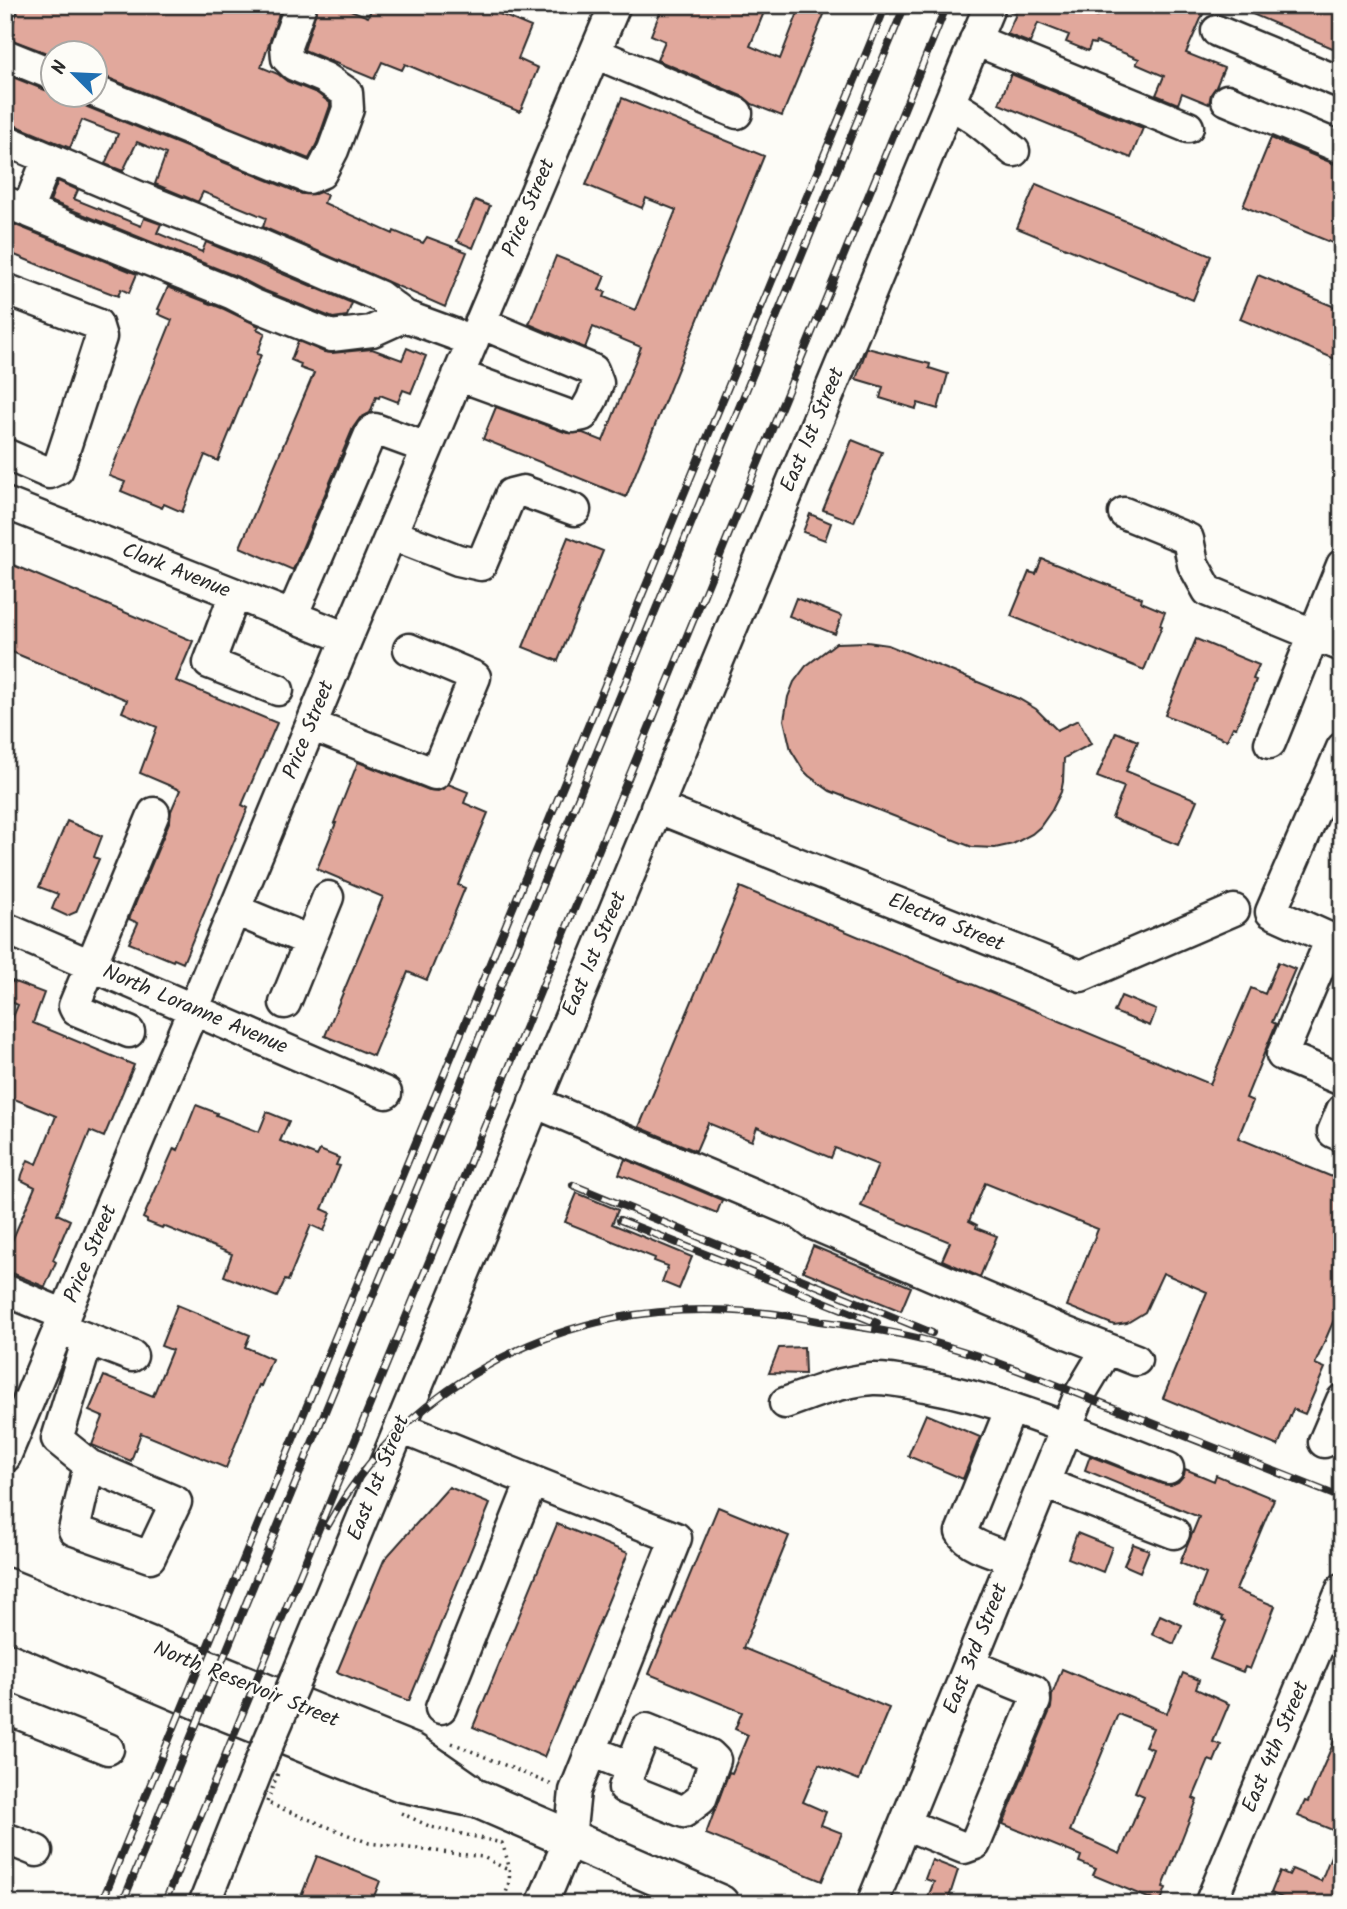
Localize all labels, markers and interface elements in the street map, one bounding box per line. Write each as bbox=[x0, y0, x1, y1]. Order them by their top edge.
north arrow bbox=[38, 38, 108, 108]
text: N bbox=[44, 56, 76, 79]
street label: Price Street bbox=[494, 153, 565, 262]
street label: East 1st Street bbox=[772, 362, 855, 498]
street label: Clark Avenue bbox=[117, 534, 236, 608]
street label: Price Street bbox=[274, 675, 344, 784]
street label: Electra Street bbox=[883, 885, 1010, 962]
street label: East 1st Street bbox=[554, 886, 637, 1022]
street label: North Loranne Avenue bbox=[97, 956, 293, 1064]
street label: Price Street bbox=[56, 1199, 127, 1308]
street label: East 1st Street bbox=[339, 1409, 420, 1546]
street label: East 3rd Street bbox=[935, 1578, 1018, 1719]
street label: North Reservoir Street bbox=[148, 1633, 345, 1738]
street label: East 4th Street bbox=[1233, 1675, 1319, 1818]

